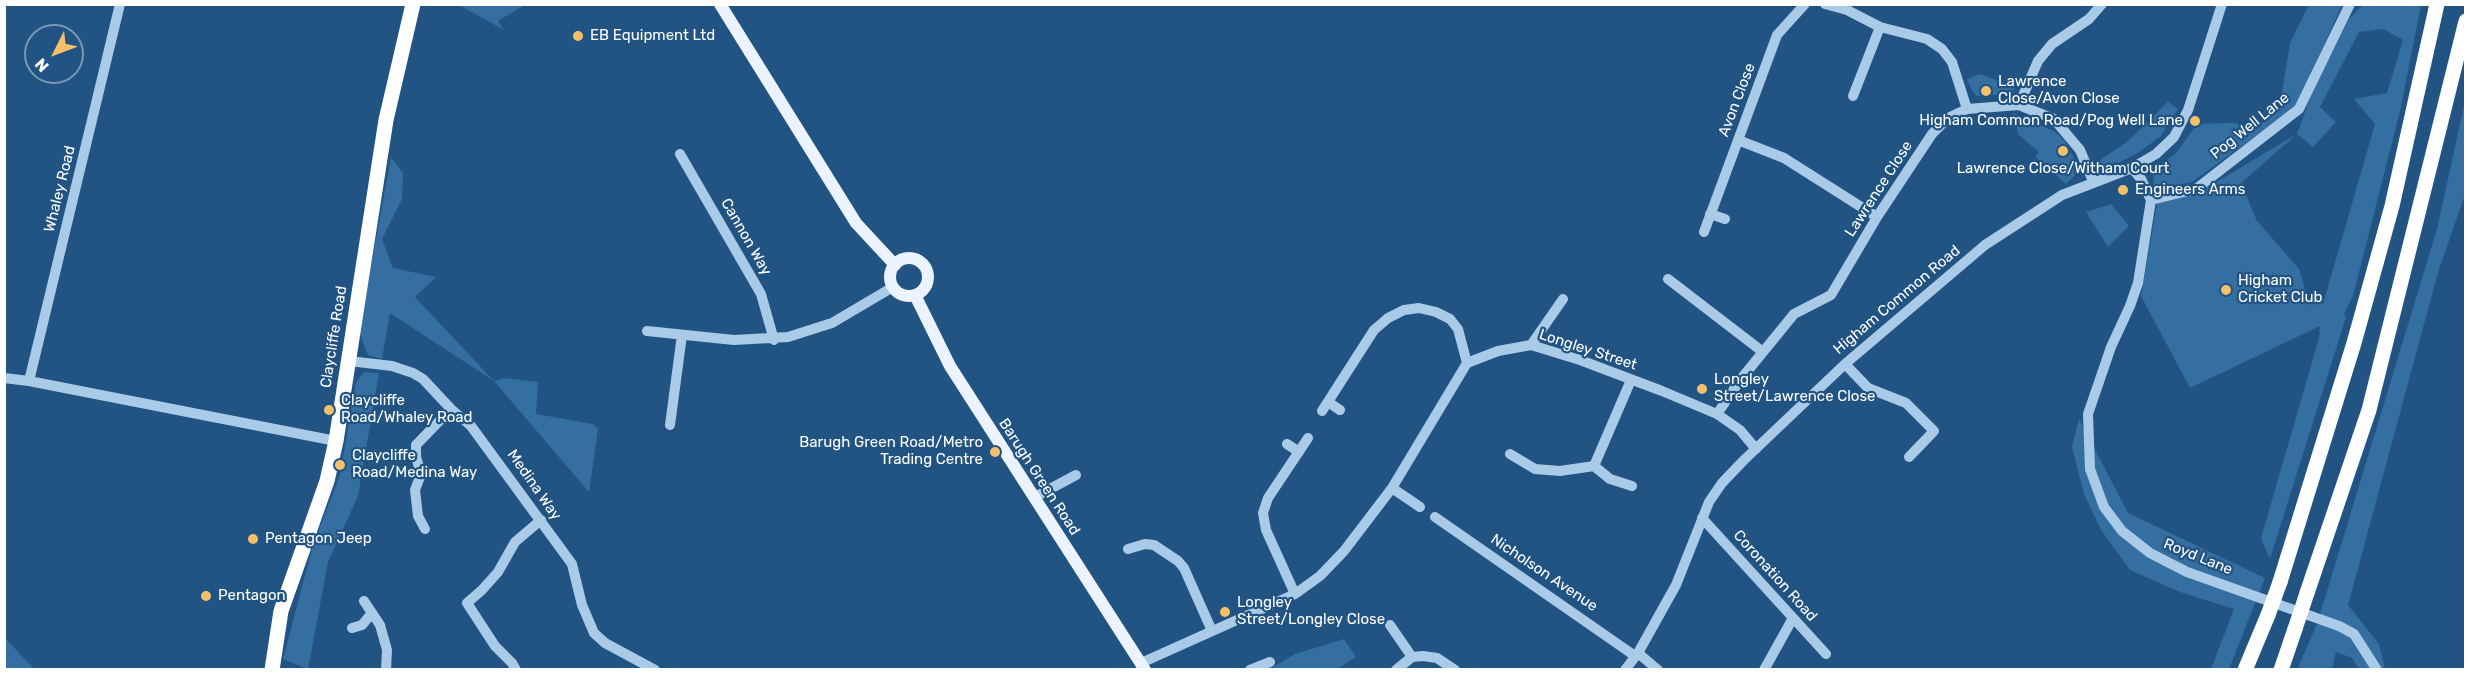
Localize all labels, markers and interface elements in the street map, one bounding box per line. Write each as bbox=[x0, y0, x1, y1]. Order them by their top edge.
north arrow bbox=[24, 24, 84, 84]
place label: EB Equipment Ltd bbox=[590, 27, 715, 45]
marker: EB Equipment Ltd bbox=[571, 29, 585, 43]
text: N bbox=[31, 54, 53, 76]
street label: Avon Close bbox=[1715, 61, 1759, 139]
place label: Lawrence Close/Avon Close bbox=[1998, 73, 2120, 108]
marker: Lawrence Close/Avon Close bbox=[1979, 84, 1993, 98]
street label: Pog Well Lane bbox=[2207, 89, 2293, 163]
place label: Higham Common Road/Pog Well Lane bbox=[1919, 112, 2183, 130]
marker: Higham Common Road/Pog Well Lane bbox=[2188, 114, 2202, 128]
street label: Lawrence Close bbox=[1841, 138, 1917, 240]
street label: Whaley Road bbox=[41, 144, 79, 234]
marker: Lawrence Close/Witham Court bbox=[2056, 144, 2070, 158]
place label: Lawrence Close/Witham Court bbox=[1957, 160, 2169, 178]
place label: Engineers Arms bbox=[2135, 181, 2245, 199]
marker: Engineers Arms bbox=[2116, 183, 2130, 197]
street label: Cannon Way bbox=[717, 195, 775, 279]
street label: Higham Common Road bbox=[1830, 242, 1964, 358]
place label: Higham Cricket Club bbox=[2238, 272, 2322, 307]
marker: Higham Cricket Club bbox=[2219, 283, 2233, 297]
street label: Claycliffe Road bbox=[317, 285, 351, 389]
street label: Longley Street bbox=[1537, 326, 1639, 374]
place label: Longley Street/Lawrence Close bbox=[1714, 371, 1876, 406]
marker: Longley Street/Lawrence Close bbox=[1695, 382, 1709, 396]
place label: Claycliffe Road/Whaley Road bbox=[341, 392, 472, 427]
marker: Claycliffe Road/Whaley Road bbox=[322, 403, 336, 417]
street label: Barugh Green Road bbox=[995, 415, 1083, 539]
place label: Barugh Green Road/Metro Trading Centre bbox=[799, 434, 983, 469]
marker: Barugh Green Road/Metro Trading Centre bbox=[988, 445, 1002, 459]
street label: Medina Way bbox=[503, 446, 565, 524]
place label: Claycliffe Road/Medina Way bbox=[352, 447, 477, 482]
marker: Claycliffe Road/Medina Way bbox=[333, 458, 347, 472]
street label: Coronation Road bbox=[1729, 527, 1821, 625]
place label: Pentagon Jeep bbox=[265, 530, 372, 548]
street label: Nicholson Avenue bbox=[1487, 531, 1601, 615]
marker: Pentagon Jeep bbox=[246, 532, 260, 546]
street label: Royd Lane bbox=[2161, 535, 2235, 579]
place label: Pentagon bbox=[218, 587, 286, 605]
marker: Pentagon bbox=[199, 589, 213, 603]
place label: Longley Street/Longley Close bbox=[1237, 594, 1385, 629]
marker: Longley Street/Longley Close bbox=[1218, 605, 1232, 619]

